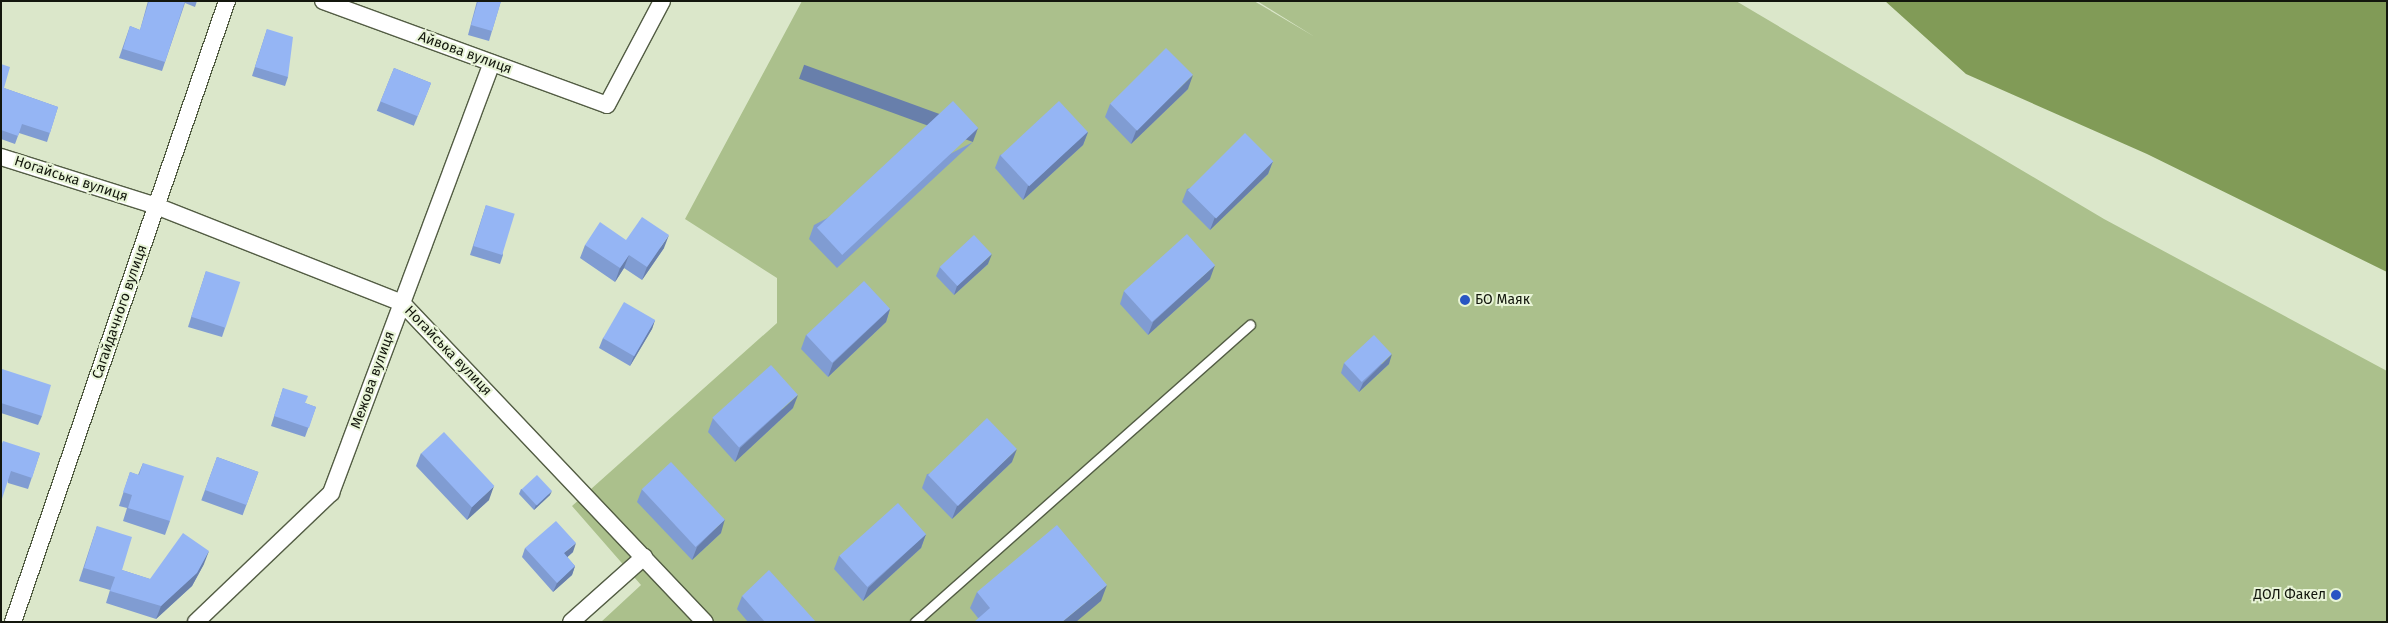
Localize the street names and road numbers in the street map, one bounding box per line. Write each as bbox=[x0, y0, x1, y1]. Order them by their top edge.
street label: Айвова вулиця bbox=[416, 28, 514, 78]
street label: Ногайська вулиця bbox=[12, 153, 130, 205]
street label: Сагайдачного вулиця bbox=[89, 243, 151, 381]
street label: Ногайська вулиця bbox=[401, 303, 495, 399]
street label: Межова вулиця bbox=[348, 329, 398, 431]

